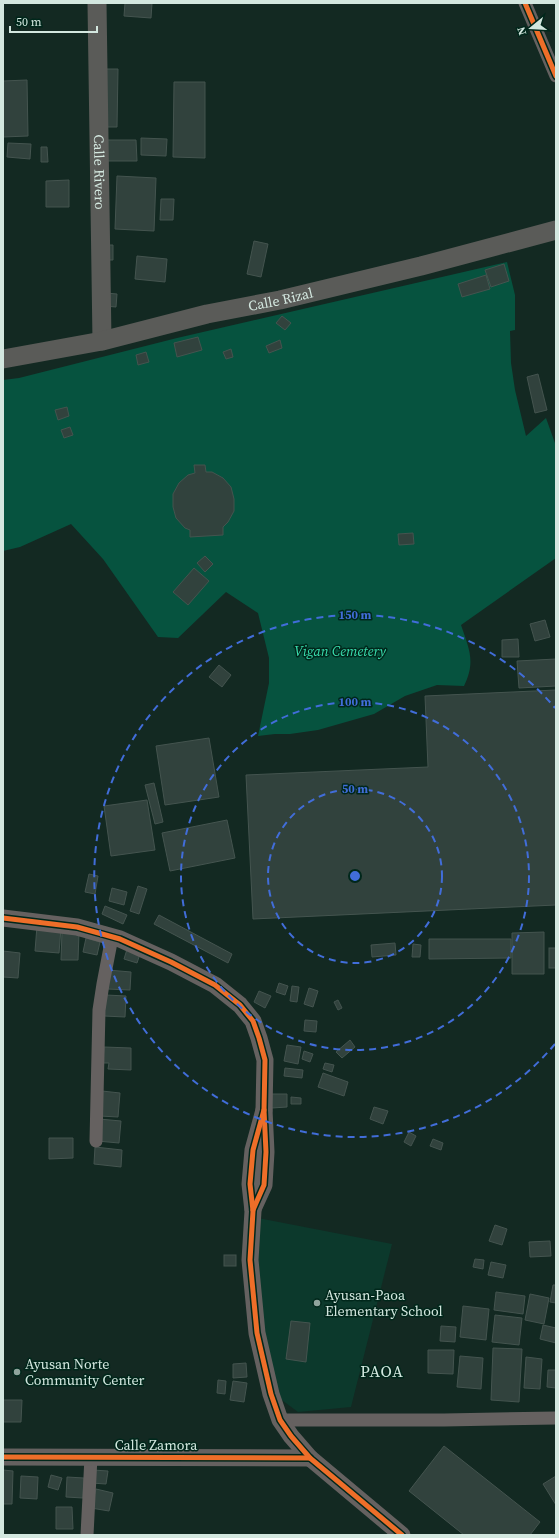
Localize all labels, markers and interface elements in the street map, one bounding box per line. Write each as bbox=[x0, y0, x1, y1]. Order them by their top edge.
scale bar bbox=[10, 8, 97, 34]
north arrow bbox=[511, 8, 551, 48]
text: 50 m bbox=[16, 14, 42, 30]
text: N bbox=[514, 25, 530, 37]
street label: Calle Rivero bbox=[89, 134, 110, 210]
street label: Calle Rizal bbox=[246, 282, 315, 316]
text: 150 m bbox=[339, 607, 372, 623]
park label: Vigan Cemetery bbox=[294, 641, 386, 661]
text: 100 m bbox=[339, 694, 372, 710]
text: 50 m bbox=[342, 781, 368, 797]
centre of rings bbox=[348, 869, 362, 883]
place label: Ayusan-Paoa Elementary School bbox=[325, 1285, 443, 1321]
marker: Ayusan-Paoa Elementary School bbox=[312, 1298, 322, 1308]
place label: Ayusan Norte Community Center bbox=[25, 1354, 145, 1390]
district label: PAOA bbox=[360, 1360, 404, 1382]
marker: Ayusan Norte Community Center bbox=[12, 1367, 22, 1377]
street label: Calle Zamora bbox=[115, 1435, 198, 1455]

